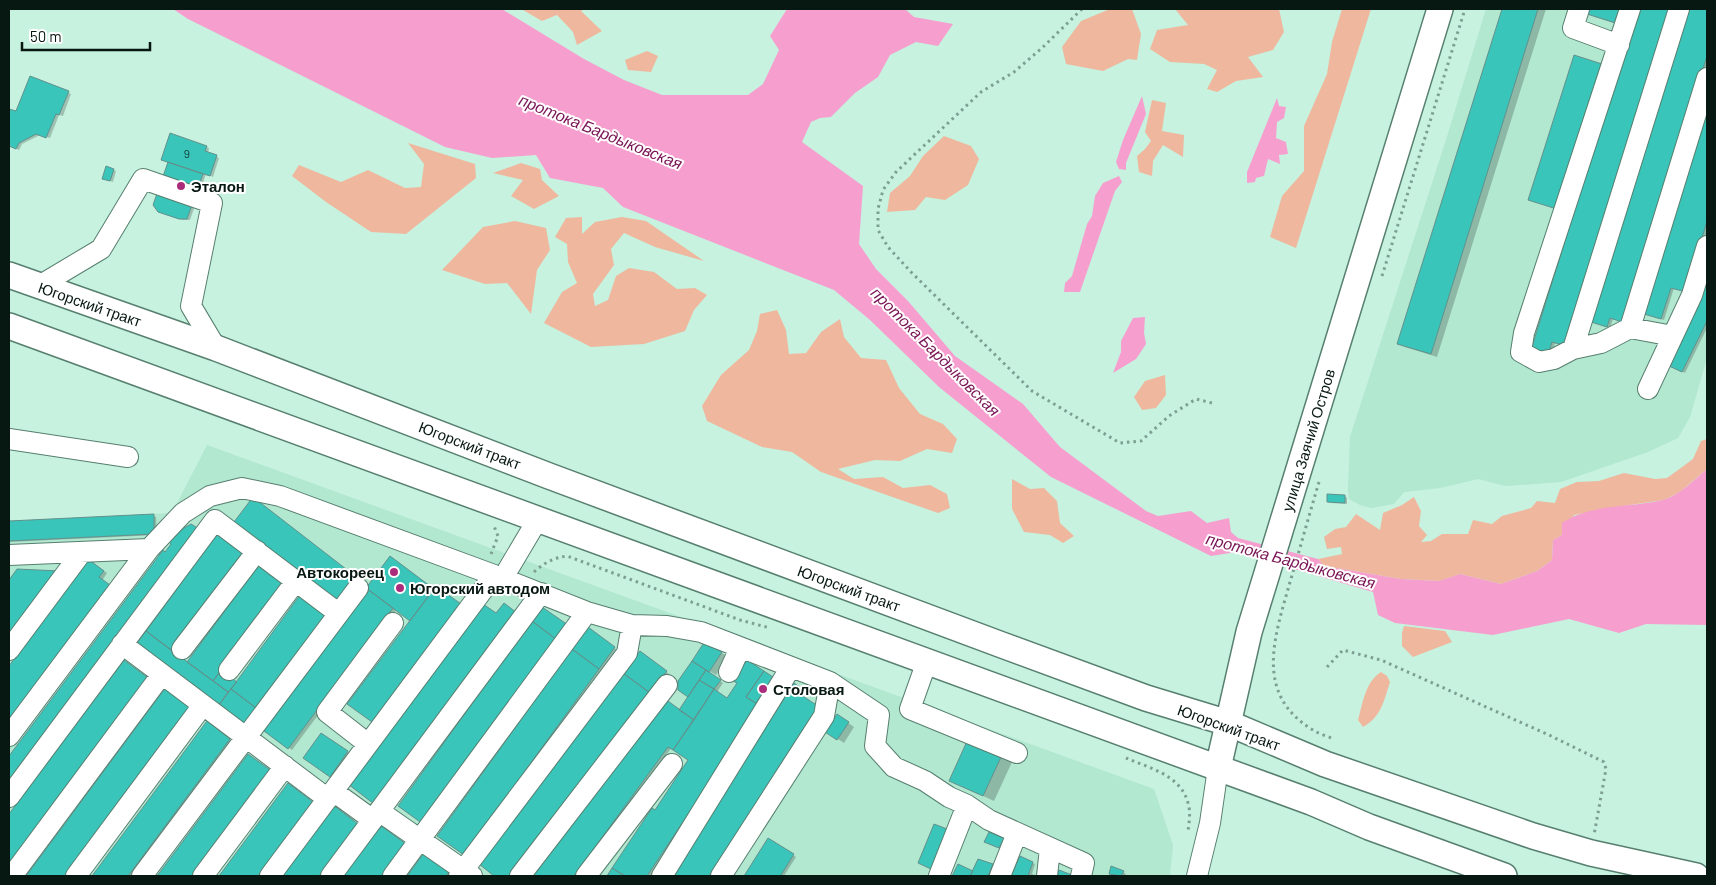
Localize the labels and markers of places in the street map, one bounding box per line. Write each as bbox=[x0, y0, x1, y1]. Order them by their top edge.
place label: Эталон bbox=[191, 177, 245, 195]
marker: Эталон bbox=[175, 180, 187, 192]
place label: Автокореец bbox=[296, 563, 385, 581]
marker: Автокореец bbox=[388, 566, 400, 578]
place label: Югорский автодом bbox=[410, 579, 550, 597]
marker: Югорский автодом bbox=[394, 582, 406, 594]
place label: Столовая bbox=[773, 680, 844, 698]
marker: Столовая bbox=[757, 683, 769, 695]

